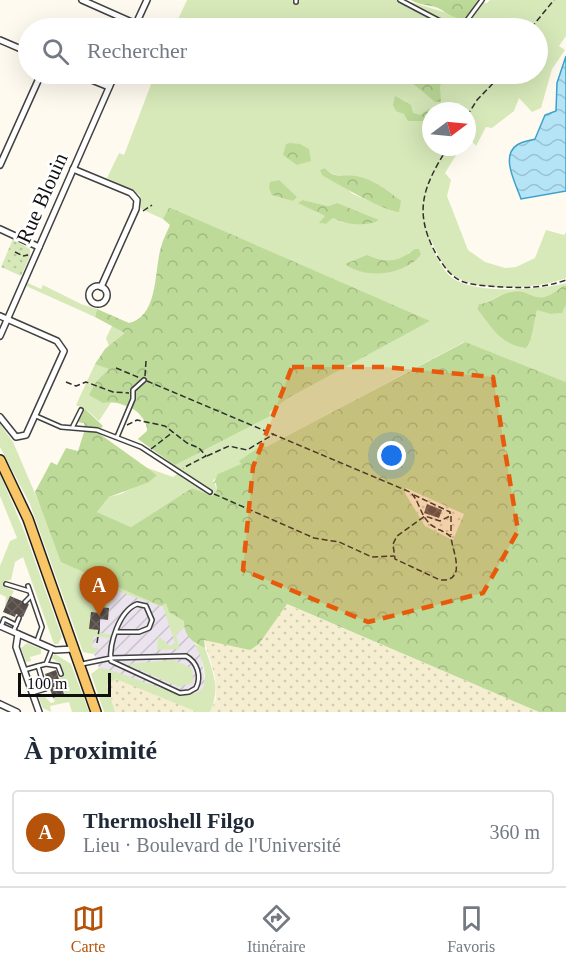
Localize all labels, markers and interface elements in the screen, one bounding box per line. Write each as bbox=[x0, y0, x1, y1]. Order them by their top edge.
search box bbox=[18, 18, 548, 84]
icon: search bbox=[39, 35, 72, 68]
text: Rechercher bbox=[87, 38, 187, 63]
north arrow bbox=[422, 102, 476, 156]
street label: Rue Blouin bbox=[11, 149, 73, 247]
your location bbox=[377, 441, 406, 470]
pin: A bbox=[80, 566, 118, 616]
scale bar bbox=[18, 670, 111, 698]
text: 100 m bbox=[27, 675, 67, 692]
text: À proximité bbox=[24, 736, 157, 765]
text: Thermoshell Filgo bbox=[83, 808, 255, 833]
text: A bbox=[38, 821, 53, 843]
text: 360 m bbox=[489, 821, 540, 843]
text: Lieu · Boulevard de l'Université bbox=[83, 834, 341, 856]
tab: Carte bbox=[71, 902, 105, 956]
tab: Itinéraire bbox=[247, 902, 306, 956]
tab: Favoris bbox=[447, 902, 495, 956]

